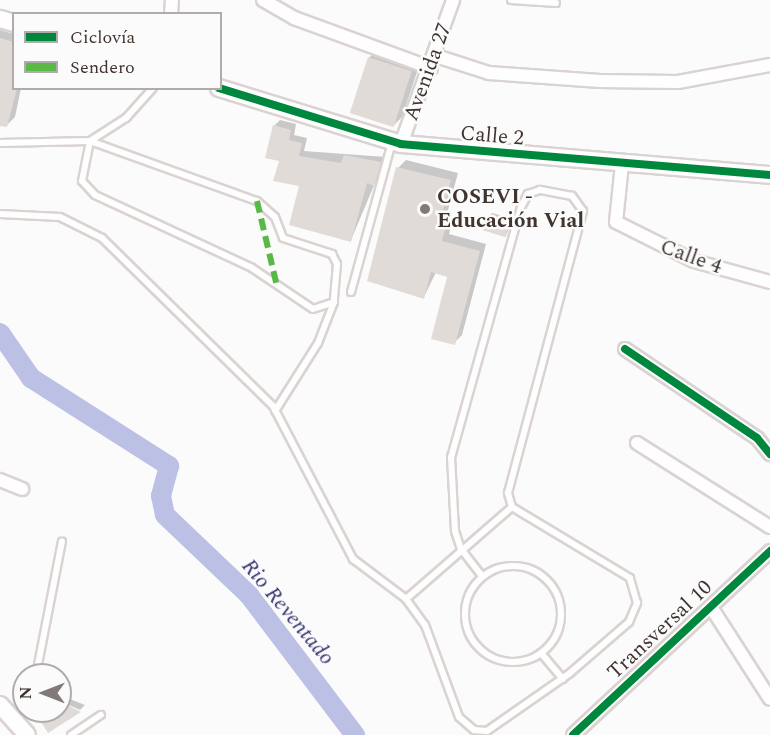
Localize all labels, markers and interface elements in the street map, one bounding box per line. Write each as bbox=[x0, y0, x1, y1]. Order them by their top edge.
legend bbox=[12, 12, 222, 90]
street label: Avenida 27 bbox=[399, 20, 457, 124]
text: Ciclovía bbox=[70, 24, 135, 51]
text: Sendero bbox=[70, 54, 135, 81]
street label: Calle 2 bbox=[459, 121, 525, 151]
place label: COSEVI - Educación Vial bbox=[437, 184, 584, 234]
marker: COSEVI - Educación Vial bbox=[418, 202, 432, 216]
street label: Calle 4 bbox=[657, 234, 725, 280]
water label: Rio Reventado bbox=[236, 553, 340, 671]
street label: Transversal 10 bbox=[602, 575, 718, 685]
north arrow bbox=[12, 663, 72, 723]
text: N bbox=[14, 686, 38, 700]

